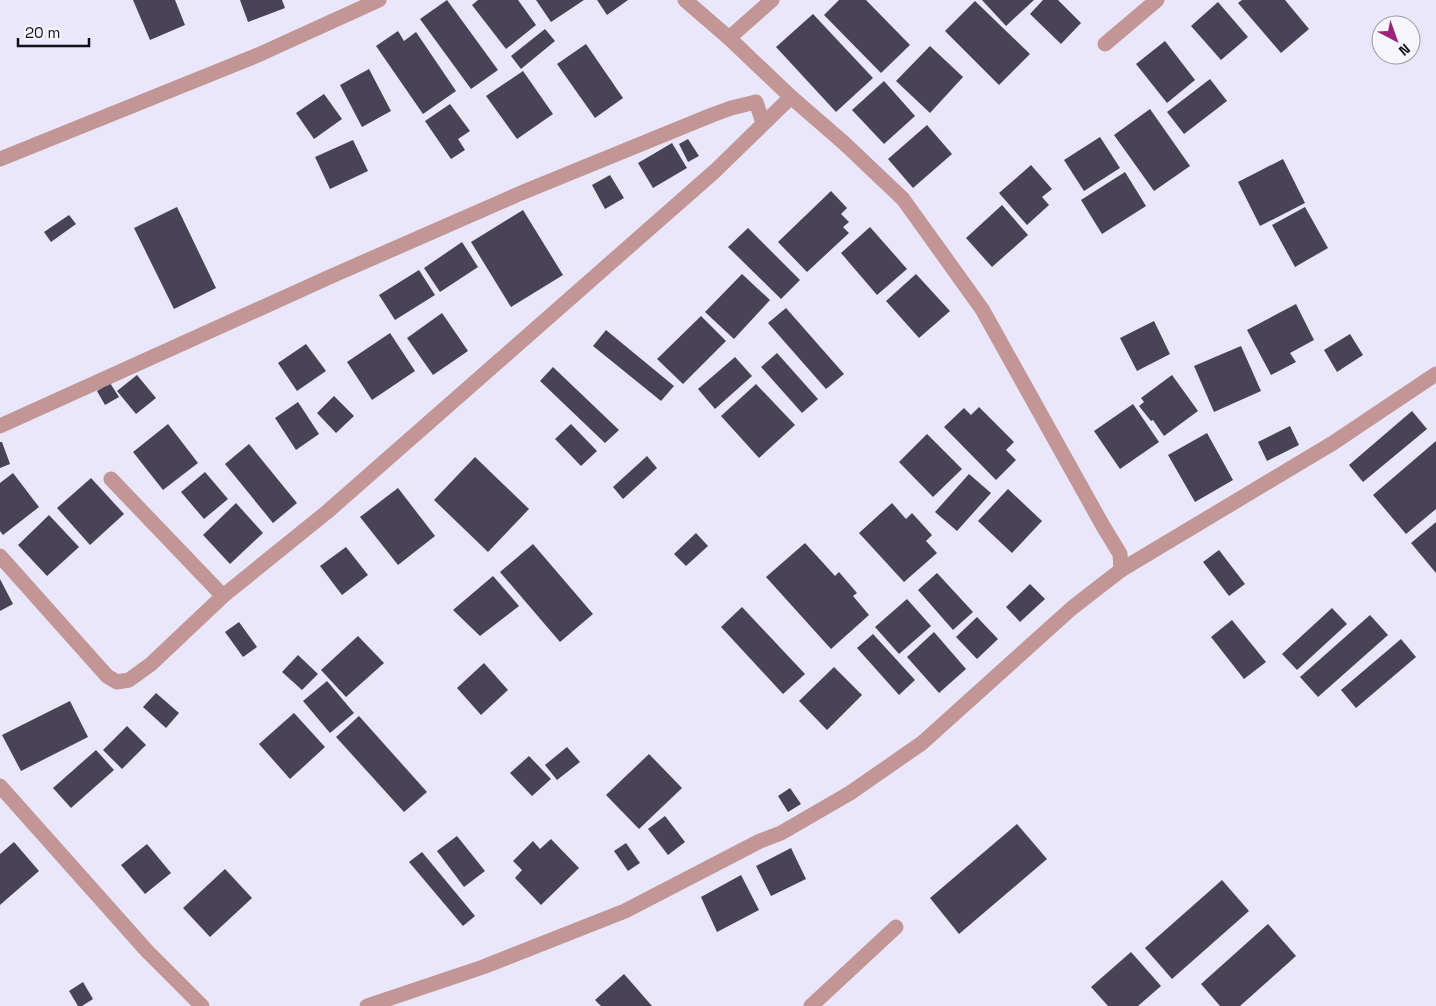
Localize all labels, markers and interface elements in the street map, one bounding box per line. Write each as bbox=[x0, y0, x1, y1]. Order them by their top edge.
scale bar bbox=[18, 15, 89, 47]
north arrow bbox=[1371, 15, 1421, 65]
text: 20 m bbox=[25, 23, 60, 42]
text: N bbox=[1395, 40, 1414, 60]

